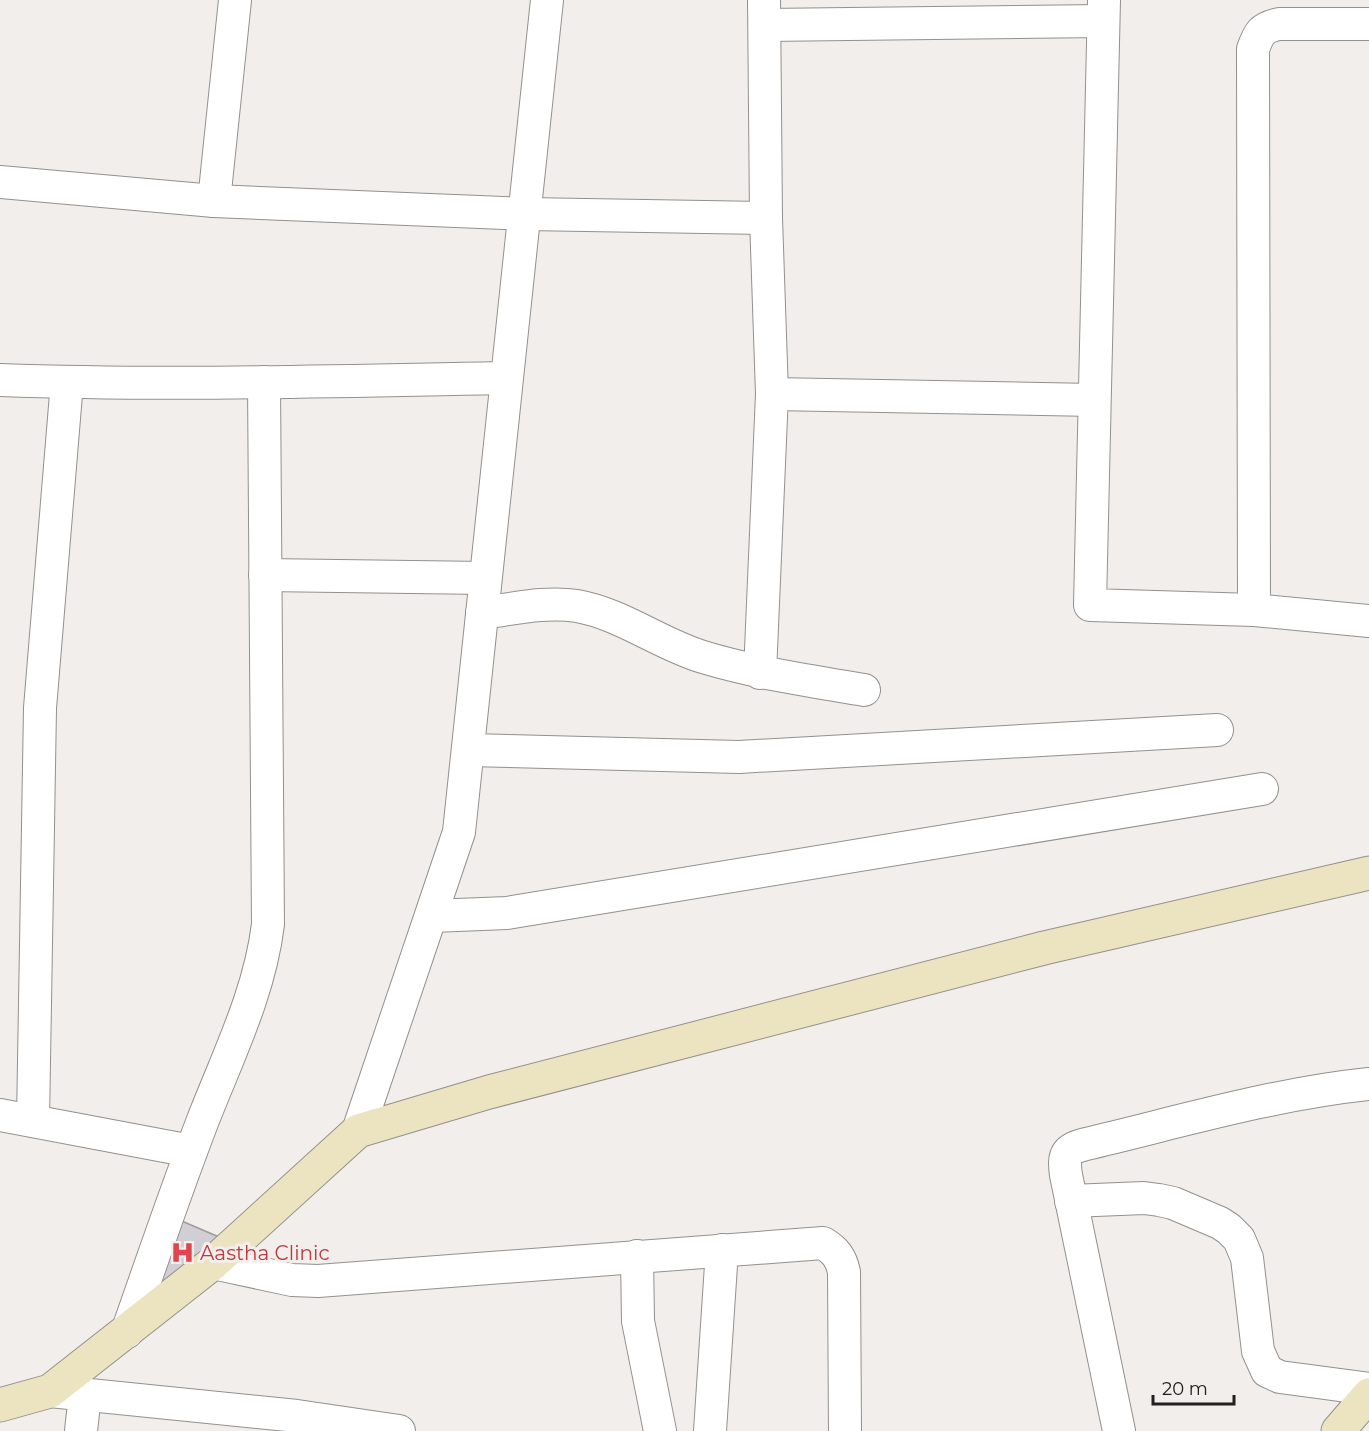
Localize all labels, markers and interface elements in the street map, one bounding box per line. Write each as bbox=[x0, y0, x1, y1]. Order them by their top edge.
hospital icon: Aastha Clinic bbox=[169, 1240, 195, 1266]
place label: Aastha Clinic bbox=[200, 1241, 330, 1265]
scale bar bbox=[1153, 1368, 1234, 1406]
text: 20 m bbox=[1162, 1378, 1208, 1400]

